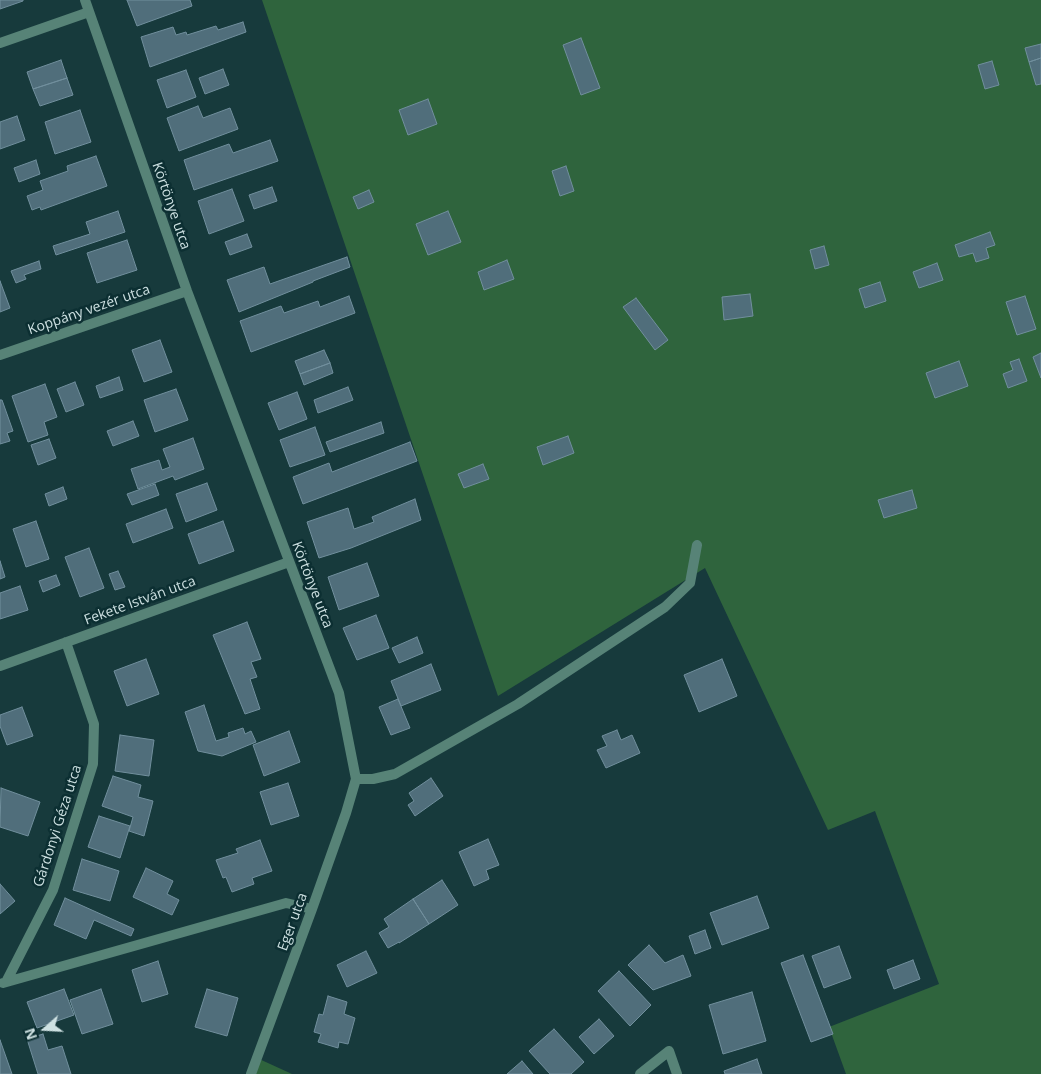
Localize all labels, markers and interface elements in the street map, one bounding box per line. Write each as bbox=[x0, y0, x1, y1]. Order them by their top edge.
street label: Körtönye utca bbox=[148, 160, 194, 252]
street label: Koppány vezér utca bbox=[26, 281, 152, 339]
street label: Körtönye utca bbox=[288, 539, 336, 631]
street label: Fekete István utca bbox=[82, 573, 198, 629]
street label: Gárdonyi Géza utca bbox=[30, 763, 86, 889]
street label: Eger utca bbox=[275, 891, 311, 953]
north arrow bbox=[20, 1004, 70, 1054]
text: N bbox=[20, 1026, 41, 1043]

